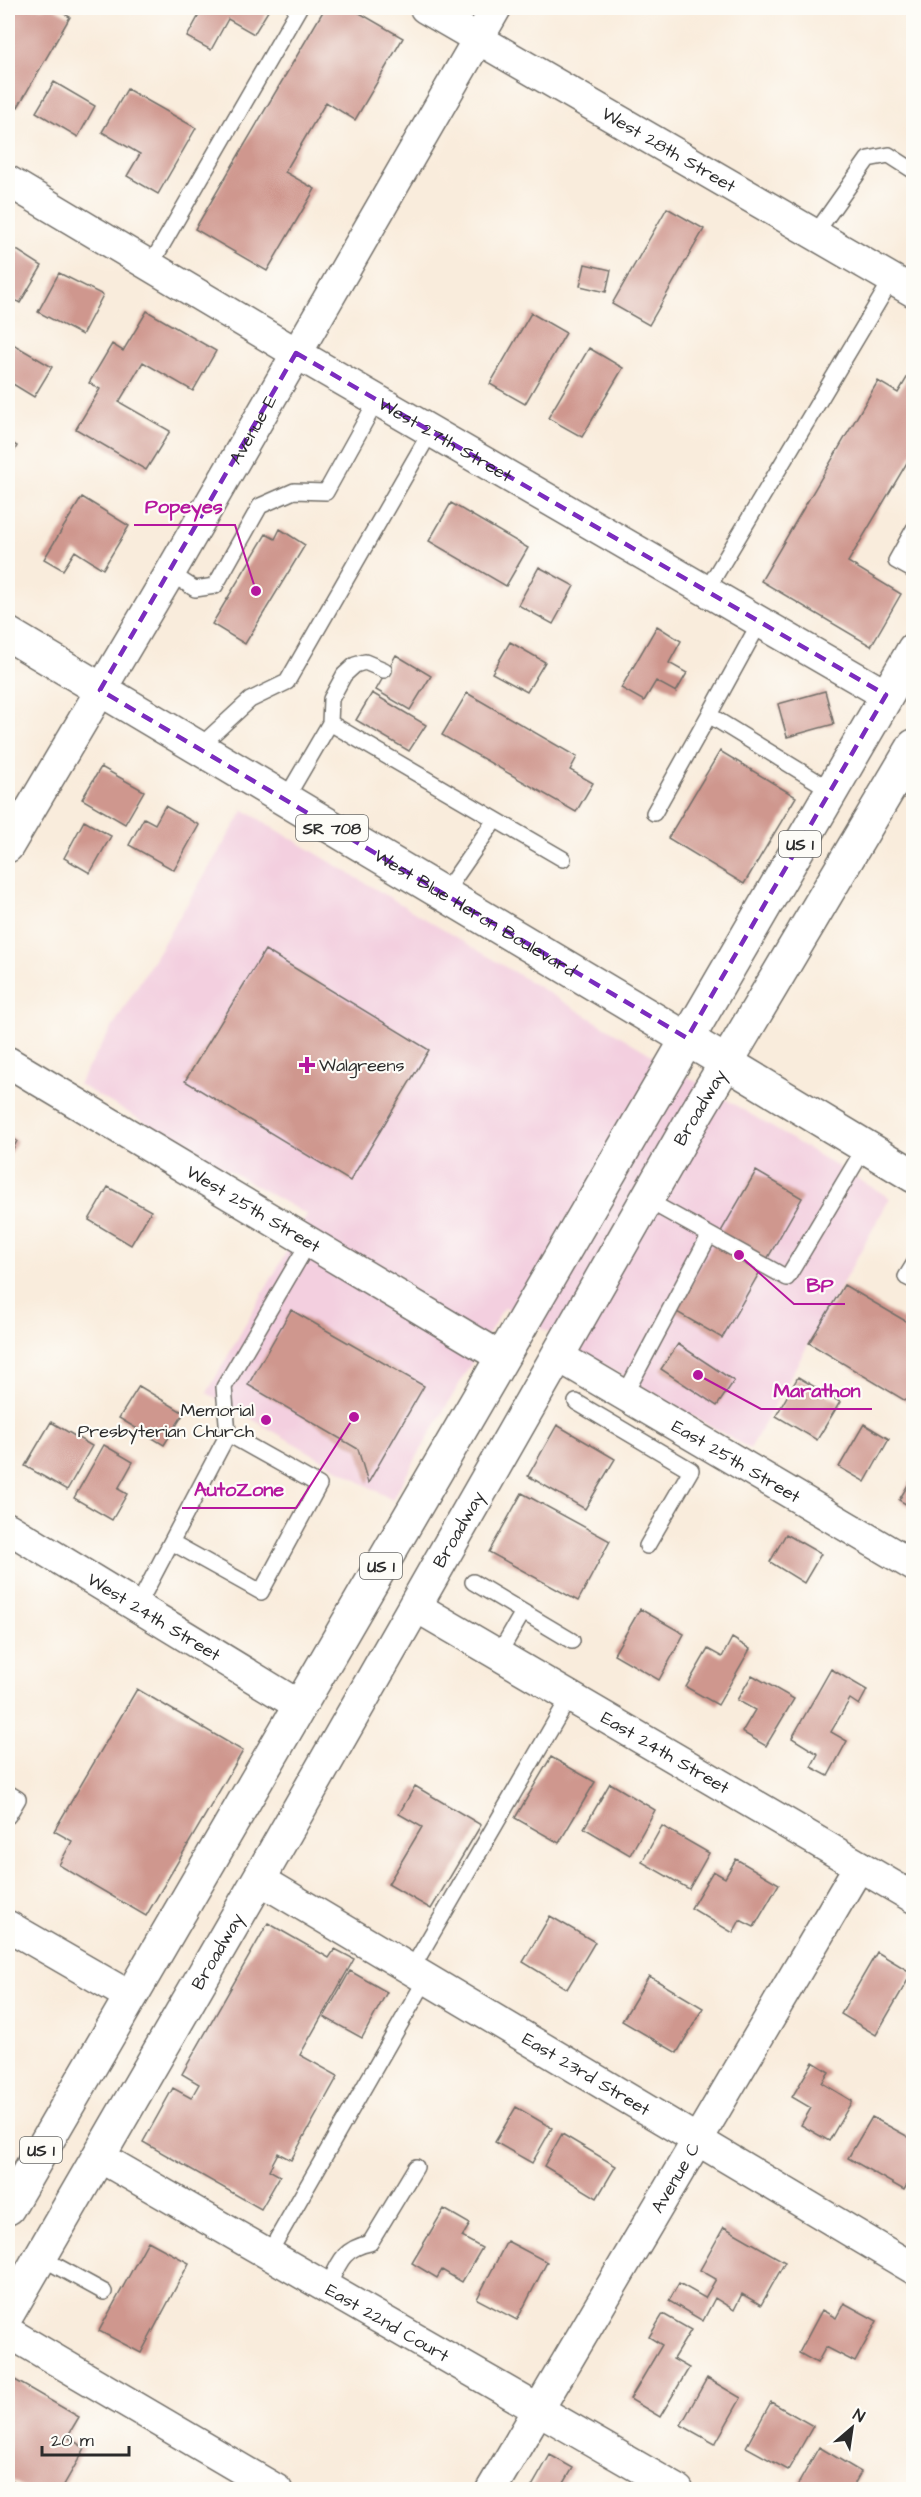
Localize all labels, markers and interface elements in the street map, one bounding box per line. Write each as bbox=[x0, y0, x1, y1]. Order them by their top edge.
street label: West 28th Street bbox=[597, 101, 741, 199]
street label: Avenue E bbox=[223, 390, 283, 469]
street label: West 27th Street bbox=[374, 391, 517, 489]
callout: Popeyes bbox=[134, 487, 235, 525]
text: Popeyes bbox=[145, 493, 223, 522]
road number: SR 708 bbox=[296, 815, 368, 841]
road number: US 1 bbox=[779, 831, 821, 857]
street label: West Blue Heron Boulevard bbox=[369, 843, 581, 983]
place label: Walgreens bbox=[319, 1053, 405, 1079]
marker: Walgreens bbox=[300, 1058, 314, 1072]
street label: Broadway bbox=[668, 1065, 733, 1150]
street label: West 25th Street bbox=[181, 1159, 326, 1259]
callout: BP bbox=[794, 1266, 845, 1304]
text: BP bbox=[807, 1272, 834, 1300]
callout: Marathon bbox=[761, 1371, 872, 1409]
text: Marathon bbox=[773, 1377, 861, 1405]
place label: Memorial Presbyterian Church bbox=[78, 1398, 254, 1445]
marker: Memorial Presbyterian Church bbox=[259, 1413, 273, 1427]
street label: East 25th Street bbox=[667, 1414, 806, 1510]
callout: AutoZone bbox=[182, 1470, 296, 1508]
text: AutoZone bbox=[194, 1476, 284, 1504]
street label: Broadway bbox=[427, 1486, 492, 1573]
road number: US 1 bbox=[360, 1553, 402, 1579]
street label: West 24th Street bbox=[82, 1567, 226, 1668]
street label: East 24th Street bbox=[596, 1706, 735, 1801]
street label: Broadway bbox=[186, 1908, 251, 1994]
street label: East 23rd Street bbox=[517, 2027, 655, 2123]
road number: US 1 bbox=[20, 2137, 62, 2163]
street label: Avenue C bbox=[645, 2137, 707, 2218]
street label: East 22nd Court bbox=[321, 2278, 454, 2369]
north arrow bbox=[822, 2398, 882, 2458]
text: N bbox=[849, 2404, 869, 2428]
scale bar bbox=[42, 2419, 129, 2457]
text: 20 m bbox=[51, 2428, 94, 2453]

